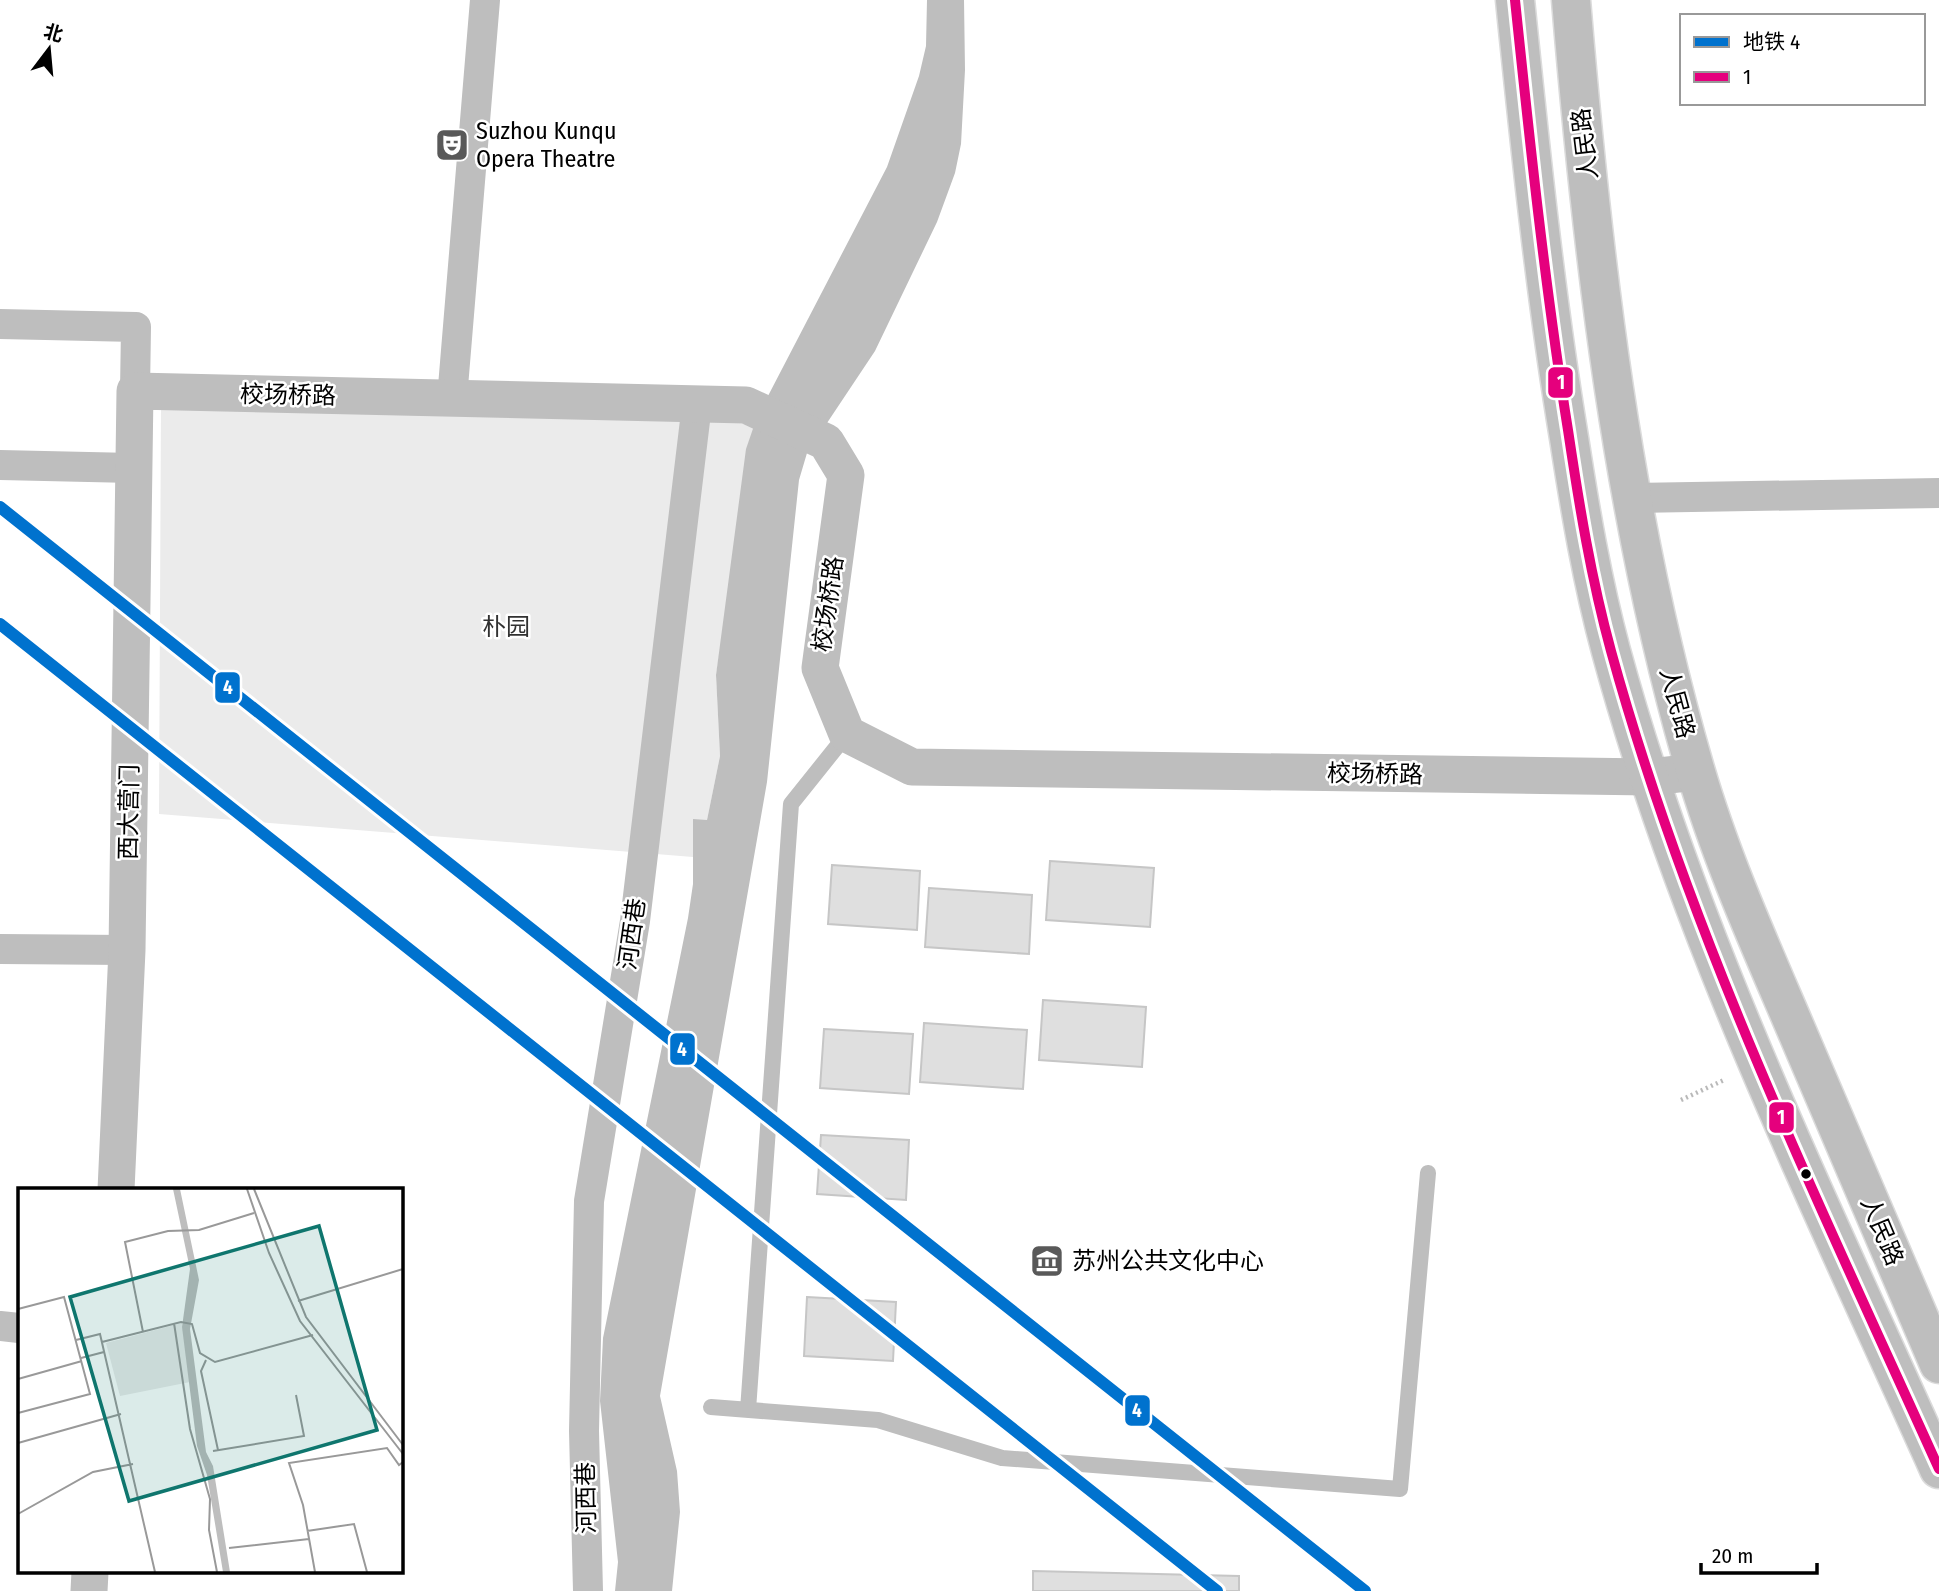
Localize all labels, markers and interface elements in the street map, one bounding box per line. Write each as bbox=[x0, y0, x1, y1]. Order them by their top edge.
north arrow bbox=[14, 14, 84, 84]
legend bbox=[1680, 14, 1925, 105]
text: 北 bbox=[41, 19, 66, 47]
text: 地铁 4 bbox=[1743, 29, 1800, 55]
text: 1 bbox=[1743, 64, 1751, 90]
street label: 人民路 bbox=[1567, 107, 1603, 181]
place label: Suzhou Kunqu Opera Theatre bbox=[476, 117, 617, 173]
theatre icon: Suzhou Kunqu Opera Theatre bbox=[433, 126, 471, 164]
line badge: 1 bbox=[1547, 366, 1574, 399]
text: 1 bbox=[1557, 371, 1565, 394]
street label: 校场桥路 bbox=[240, 380, 336, 410]
street label: 校场桥路 bbox=[807, 555, 849, 653]
park label: 朴园 bbox=[482, 613, 530, 641]
street label: 人民路 bbox=[1654, 665, 1700, 741]
line badge: 4 bbox=[214, 671, 241, 704]
text: 4 bbox=[223, 676, 233, 699]
street label: 校场桥路 bbox=[1327, 759, 1423, 789]
street label: 西大营门 bbox=[114, 764, 144, 860]
street label: 河西巷 bbox=[613, 896, 651, 972]
line badge: 4 bbox=[669, 1032, 696, 1066]
text: 4 bbox=[677, 1038, 687, 1061]
line badge: 1 bbox=[1768, 1101, 1795, 1134]
text: 1 bbox=[1777, 1106, 1785, 1129]
unlabelled marker bbox=[1799, 1167, 1813, 1181]
inset map bbox=[18, 1188, 402, 1574]
street label: 人民路 bbox=[1855, 1192, 1909, 1270]
museum icon: 苏州公共文化中心 bbox=[1028, 1242, 1066, 1280]
place label: 苏州公共文化中心 bbox=[1072, 1247, 1264, 1275]
line badge: 4 bbox=[1124, 1394, 1151, 1427]
text: 4 bbox=[1132, 1399, 1142, 1422]
street label: 河西巷 bbox=[571, 1462, 601, 1534]
scale bar bbox=[1701, 1532, 1816, 1576]
text: 20 m bbox=[1712, 1543, 1753, 1569]

